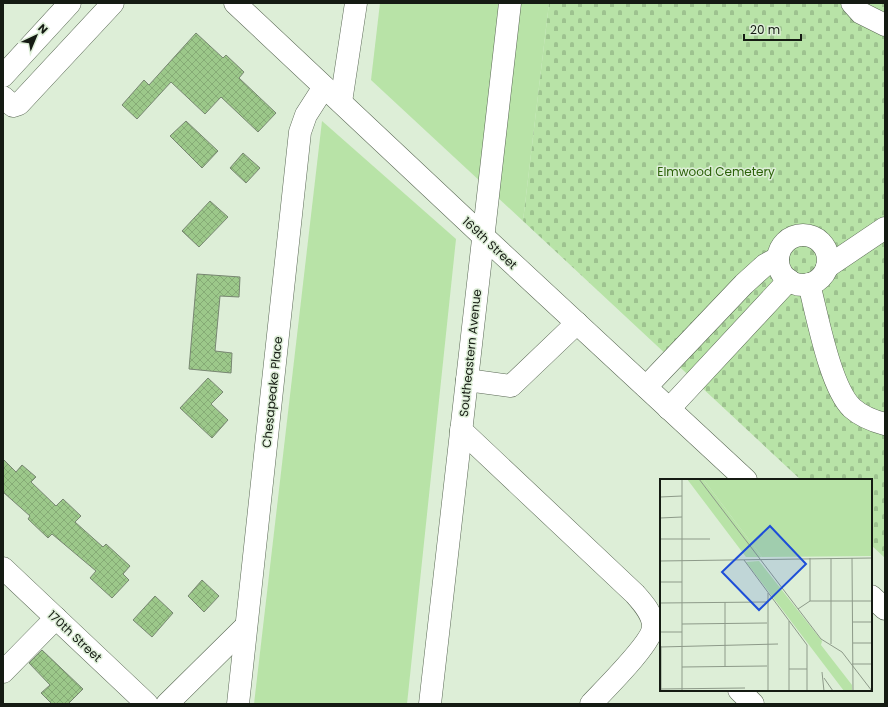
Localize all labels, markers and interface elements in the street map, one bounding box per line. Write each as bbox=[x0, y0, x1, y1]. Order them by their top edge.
north arrow bbox=[16, 16, 56, 56]
scale bar bbox=[744, 16, 801, 42]
text: N bbox=[34, 20, 51, 37]
text: 20 m bbox=[750, 21, 780, 38]
park label: Elmwood Cemetery bbox=[657, 163, 775, 180]
street label: 169th Street bbox=[459, 213, 521, 273]
street label: Southeastern Avenue bbox=[455, 288, 485, 418]
street label: Chesapeake Place bbox=[258, 335, 286, 449]
inset map bbox=[660, 479, 872, 691]
street label: 170th Street bbox=[44, 606, 106, 666]

